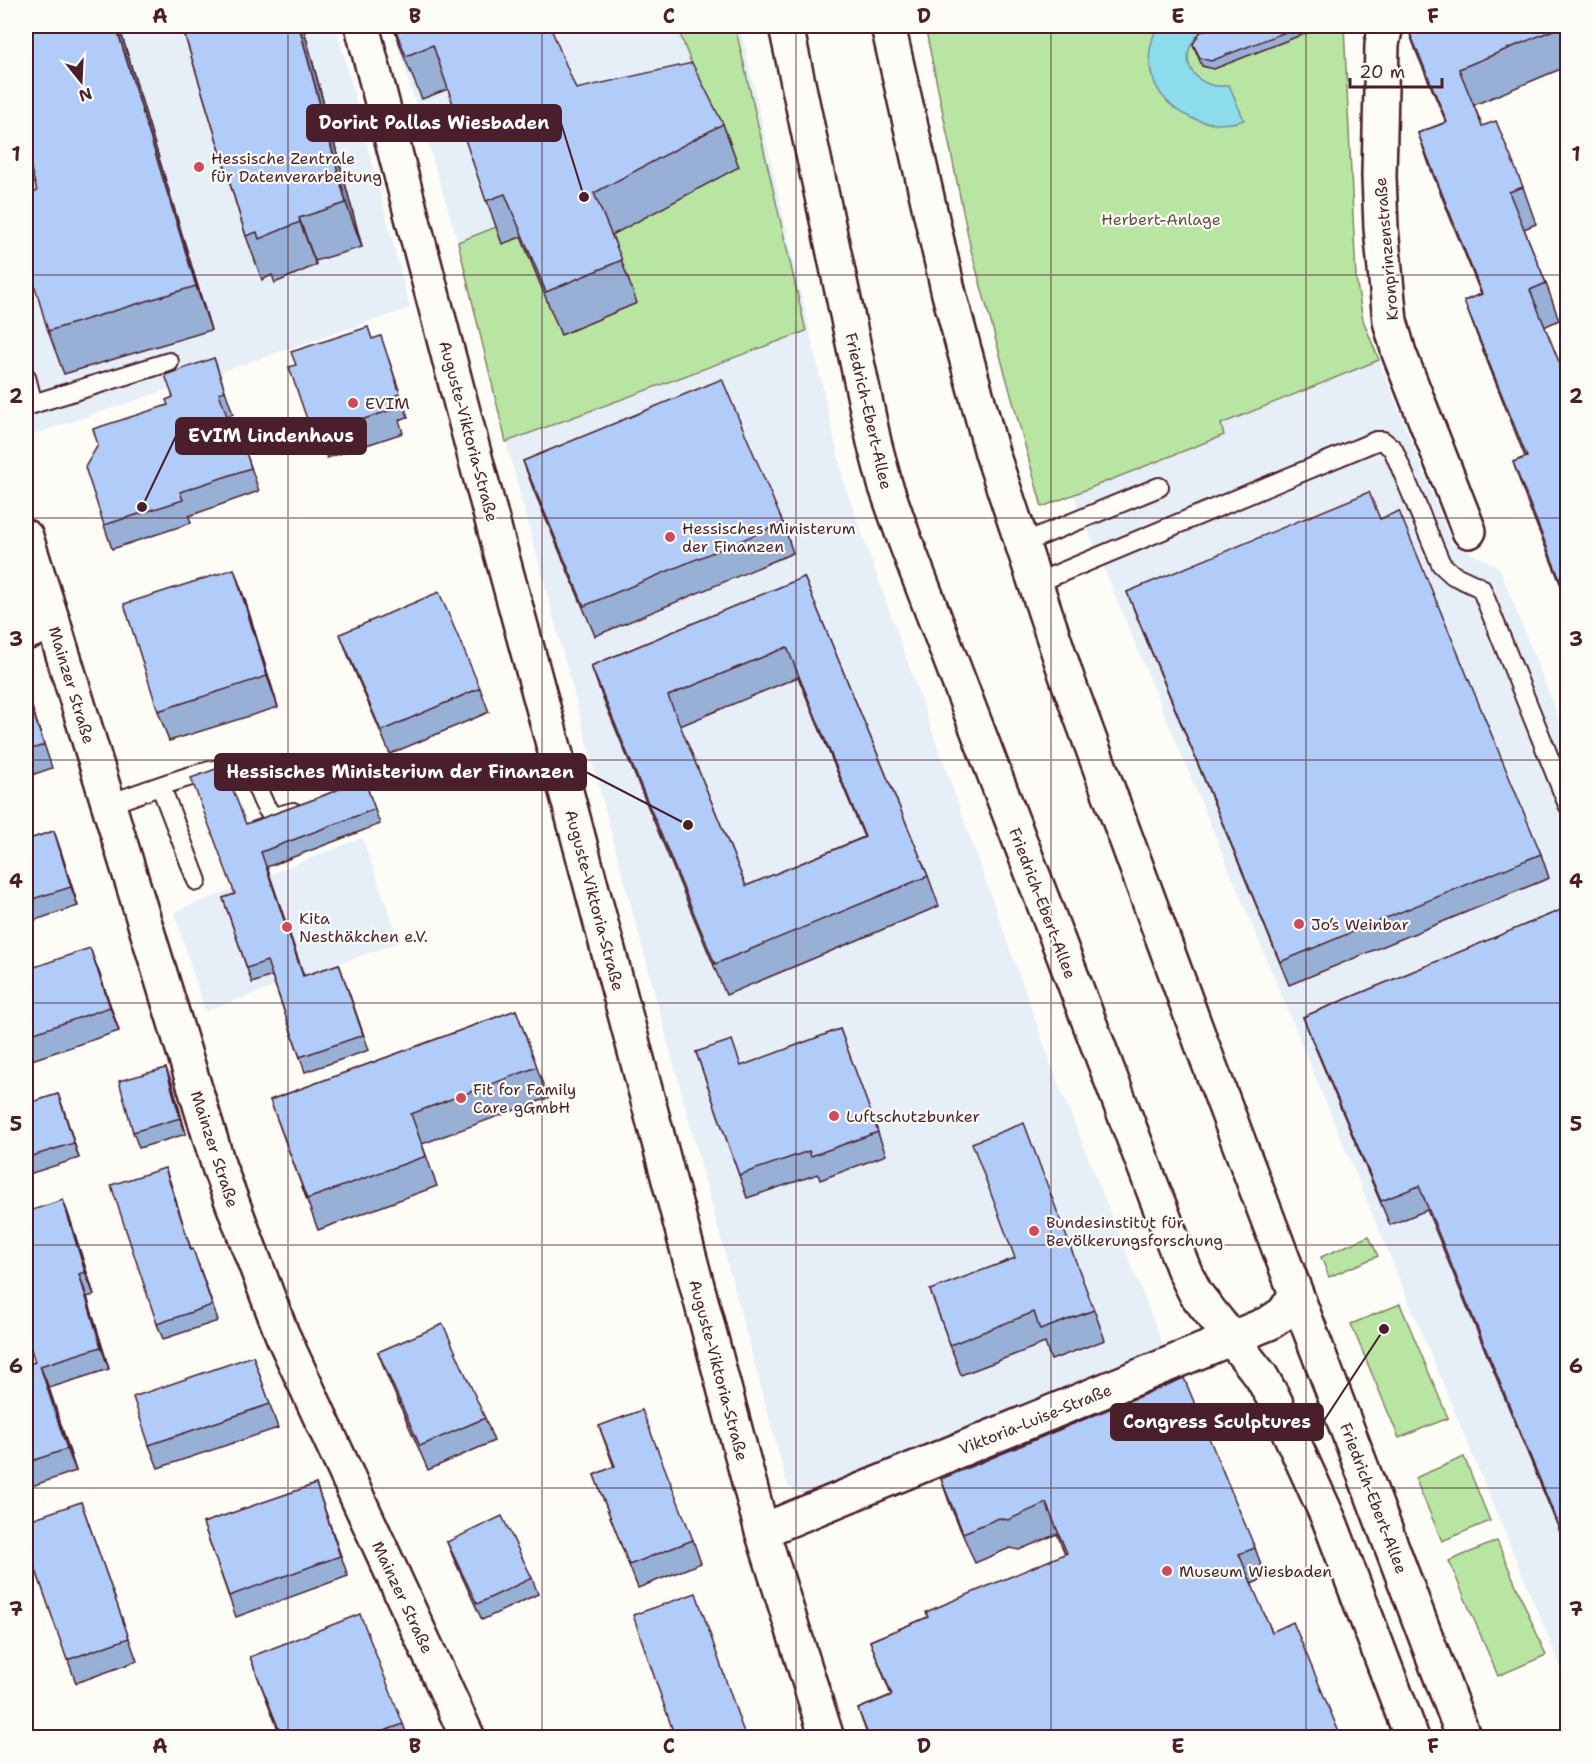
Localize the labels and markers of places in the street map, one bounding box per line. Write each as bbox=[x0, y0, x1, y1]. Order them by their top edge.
callout: Dorint Pallas Wiesbaden bbox=[307, 105, 561, 141]
place label: Hessische Zentrale für Datenverarbeitung bbox=[211, 148, 382, 187]
marker: Hessische Zentrale für Datenverarbeitung bbox=[192, 160, 206, 174]
place label: EVIM bbox=[365, 393, 410, 414]
marker: EVIM bbox=[346, 396, 360, 410]
callout: EVIM Lindenhaus bbox=[176, 418, 366, 454]
place label: Hessisches Ministerum der Finanzen bbox=[682, 518, 856, 557]
marker: Hessisches Ministerum der Finanzen bbox=[663, 530, 677, 544]
callout: Hessisches Ministerium der Finanzen bbox=[215, 754, 586, 790]
place label: Kita Nesthäkchen e.V. bbox=[299, 908, 428, 947]
place label: Jo‘s Weinbar bbox=[1311, 914, 1409, 935]
marker: Jo‘s Weinbar bbox=[1292, 917, 1306, 931]
marker: Kita Nesthäkchen e.V. bbox=[280, 920, 294, 934]
place label: Fit for Family Care gGmbH bbox=[473, 1079, 576, 1118]
marker: Fit for Family Care gGmbH bbox=[454, 1091, 468, 1105]
place label: Luftschutzbunker bbox=[846, 1106, 980, 1127]
marker: Luftschutzbunker bbox=[827, 1109, 841, 1123]
place label: Bundesinstitut für Bevölkerungsforschung bbox=[1046, 1212, 1223, 1251]
marker: Bundesinstitut für Bevölkerungsforschung bbox=[1027, 1224, 1041, 1238]
callout: Congress Sculptures bbox=[1111, 1404, 1323, 1440]
place label: Museum Wiesbaden bbox=[1179, 1561, 1332, 1582]
marker: Museum Wiesbaden bbox=[1160, 1564, 1174, 1578]

